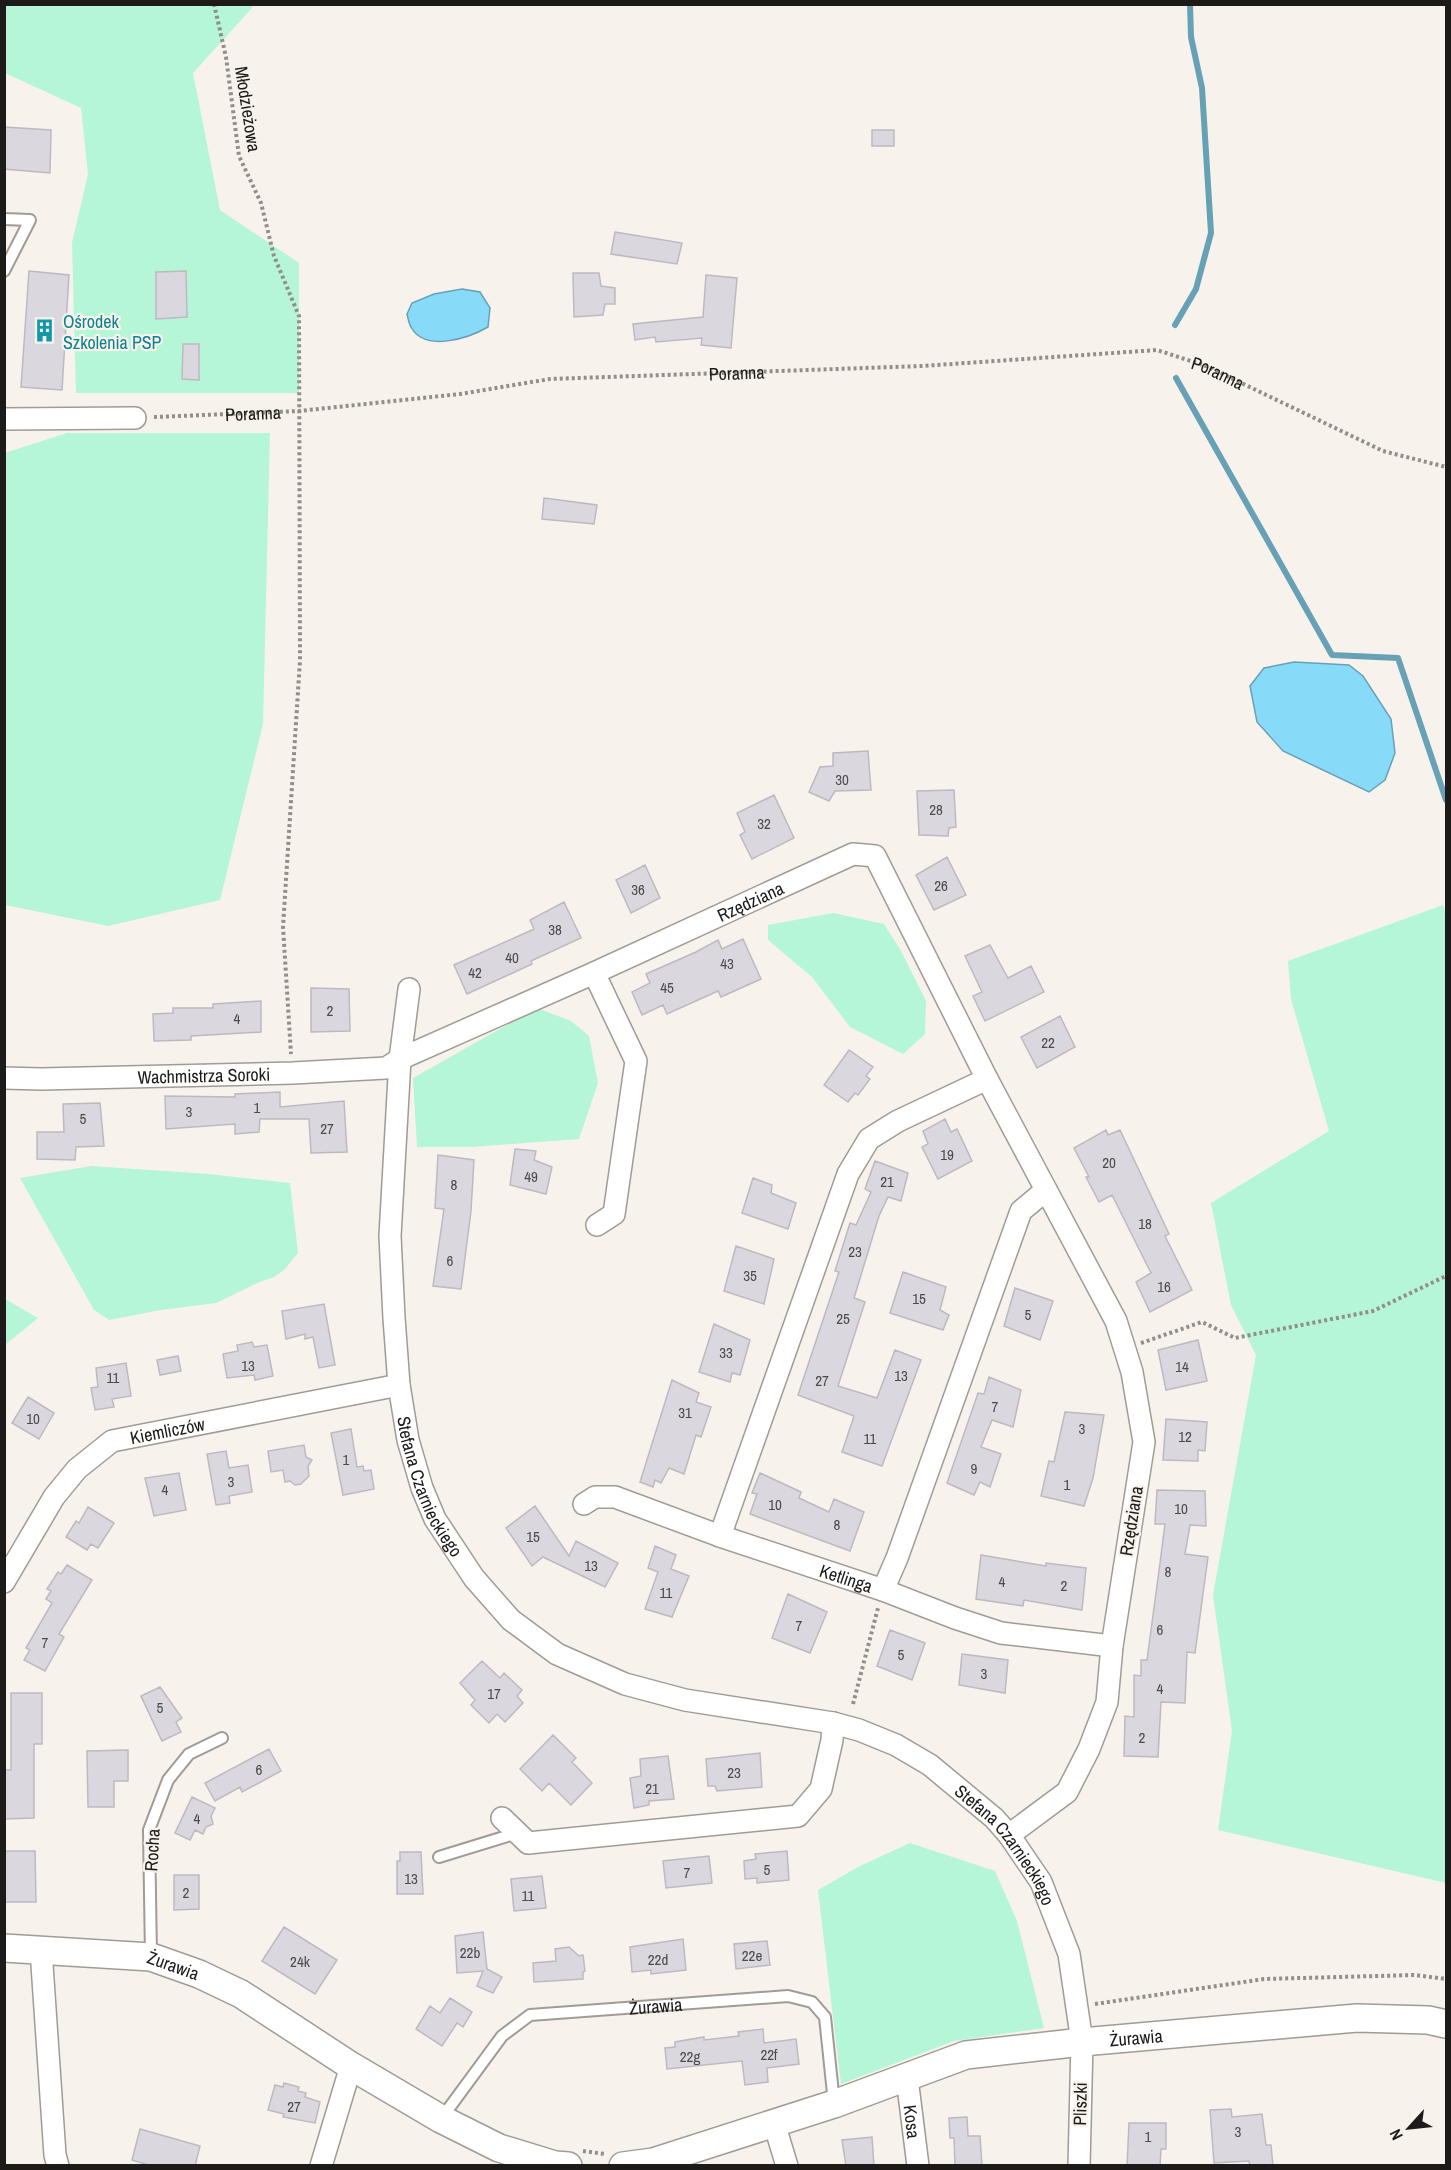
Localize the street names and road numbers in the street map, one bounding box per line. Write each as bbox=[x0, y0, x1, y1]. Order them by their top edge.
street label: Młodzieżowa bbox=[229, 65, 267, 153]
street label: Poranna bbox=[1188, 350, 1249, 395]
street label: Poranna bbox=[708, 359, 765, 386]
street label: Poranna bbox=[224, 399, 281, 427]
street label: Rzędziana bbox=[713, 875, 788, 927]
street label: Wachmistrza Soroki bbox=[137, 1061, 270, 1089]
street label: Kiemliczów bbox=[128, 1411, 207, 1450]
street label: Stefana Czarnieckiego bbox=[392, 1414, 469, 1561]
street label: Rzędziana bbox=[1113, 1484, 1149, 1558]
street label: Ketlinga bbox=[817, 1557, 876, 1598]
street label: Stefana Czarnieckiego bbox=[950, 1778, 1061, 1909]
street label: Rocha bbox=[138, 1828, 166, 1872]
street label: Żurawia bbox=[144, 1944, 203, 1986]
street label: Żurawia bbox=[628, 1991, 683, 2020]
street label: Żurawia bbox=[1108, 2023, 1164, 2052]
street label: Pliszki bbox=[1067, 2082, 1093, 2126]
street label: Kosa bbox=[898, 2103, 927, 2140]

